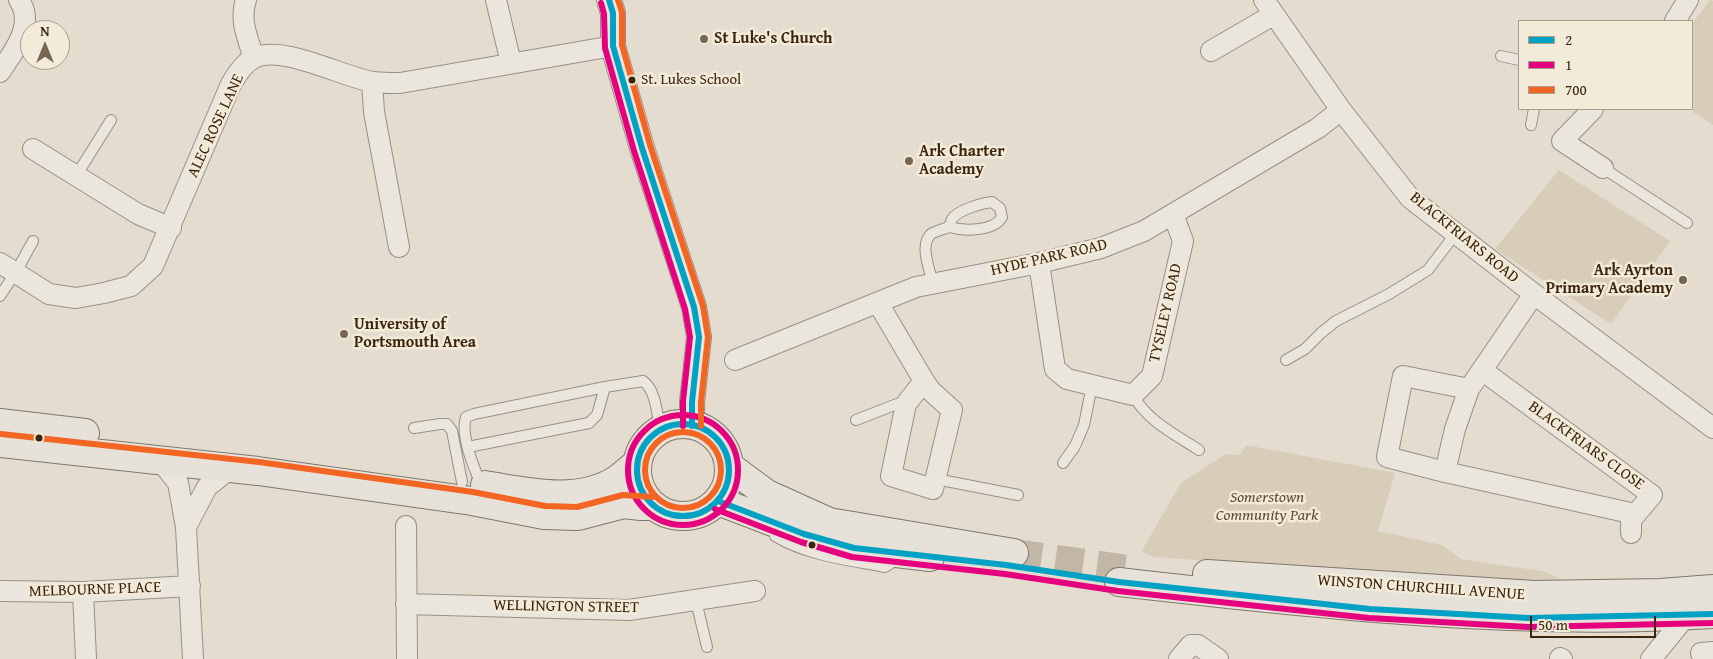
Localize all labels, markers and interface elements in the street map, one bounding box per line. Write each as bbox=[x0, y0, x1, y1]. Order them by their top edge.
north arrow bbox=[20, 20, 70, 70]
legend bbox=[1518, 20, 1693, 110]
text: N bbox=[40, 21, 50, 41]
place label: St Luke's Church bbox=[714, 29, 832, 49]
text: 2 bbox=[1565, 29, 1572, 50]
marker: St Luke's Church bbox=[698, 33, 710, 45]
text: 1 bbox=[1565, 54, 1572, 75]
street label: ALEC ROSE LANE bbox=[184, 71, 248, 181]
place label: St. Lukes School bbox=[641, 71, 741, 89]
marker: St. Lukes School bbox=[627, 75, 637, 85]
text: 700 bbox=[1565, 79, 1587, 100]
place label: Ark Charter Academy bbox=[919, 142, 1005, 180]
marker: Ark Charter Academy bbox=[903, 155, 915, 167]
street label: BLACKFRIARS ROAD bbox=[1406, 188, 1522, 288]
street label: HYDE PARK ROAD bbox=[989, 235, 1109, 281]
place label: Ark Ayrton Primary Academy bbox=[1546, 261, 1673, 299]
street label: TYSELEY ROAD bbox=[1145, 262, 1187, 364]
marker: Ark Ayrton Primary Academy bbox=[1677, 274, 1689, 286]
place label: University of Portsmouth Area bbox=[354, 315, 476, 353]
marker: University of Portsmouth Area bbox=[338, 328, 350, 340]
street label: BLACKFRIARS CLOSE bbox=[1524, 397, 1648, 495]
unlabelled marker bbox=[34, 433, 44, 443]
park label: Somerstown Community Park bbox=[1216, 488, 1318, 526]
unlabelled marker bbox=[807, 540, 817, 550]
street label: WINSTON CHURCHILL AVENUE bbox=[1317, 571, 1525, 605]
street label: MELBOURNE PLACE bbox=[29, 578, 161, 602]
street label: WELLINGTON STREET bbox=[493, 596, 639, 618]
scale bar bbox=[1533, 606, 1659, 638]
text: 50 m bbox=[1538, 614, 1568, 635]

